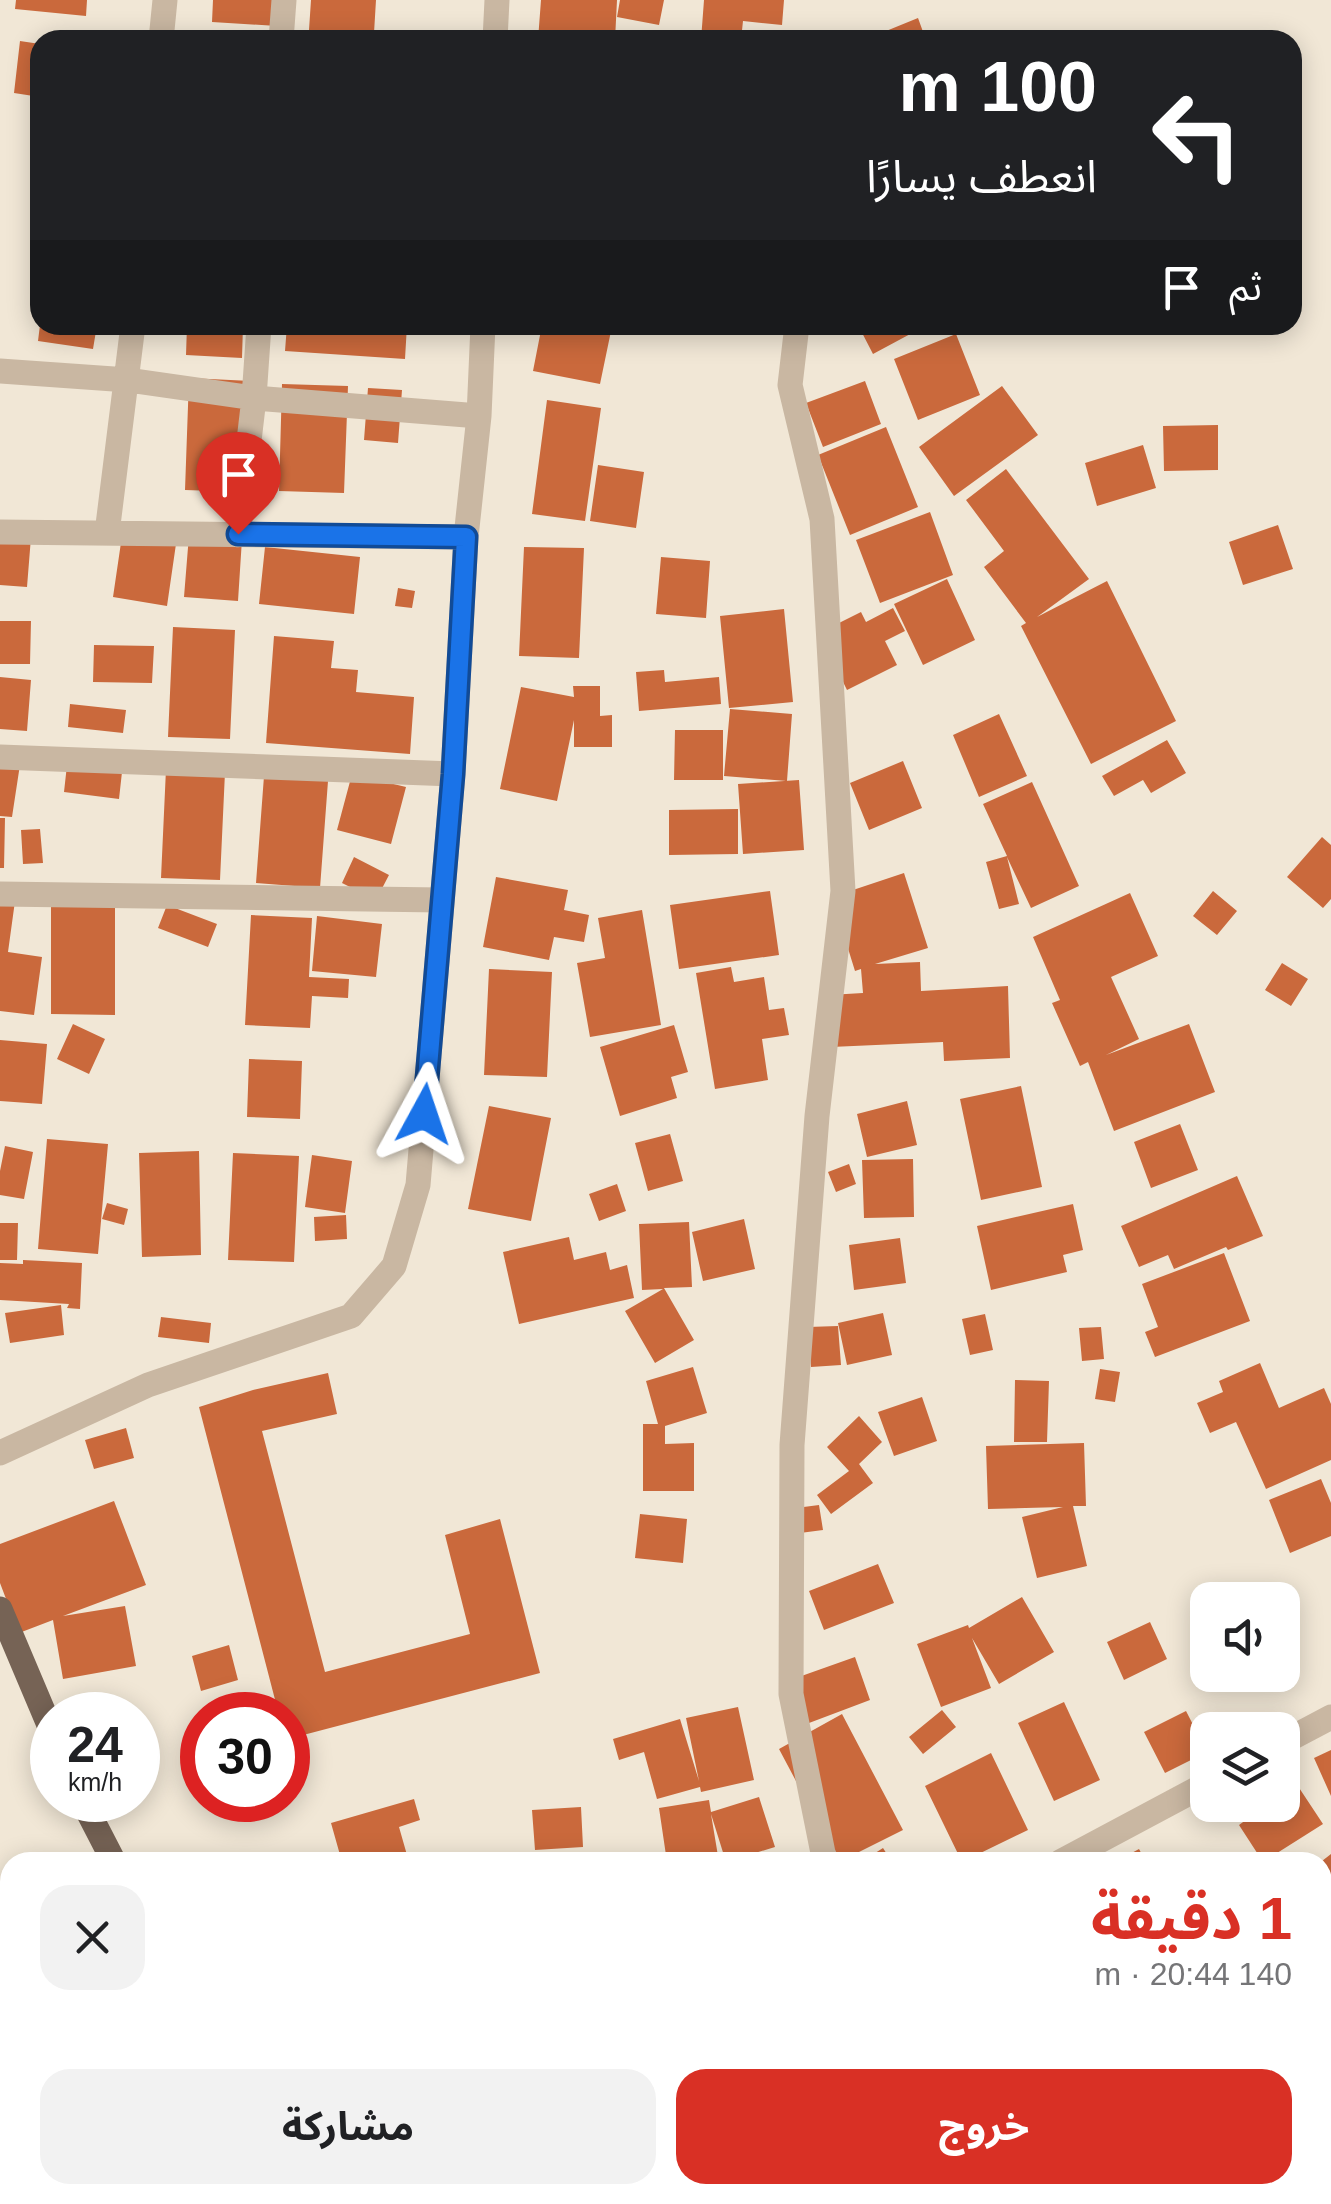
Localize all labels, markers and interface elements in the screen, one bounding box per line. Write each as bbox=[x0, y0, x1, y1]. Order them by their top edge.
text: 100 m bbox=[899, 48, 1097, 126]
icon: left bbox=[1132, 70, 1262, 200]
text: انعطف يسارًا bbox=[866, 151, 1097, 202]
icon: arrive bbox=[1154, 260, 1209, 315]
text: ثم bbox=[1229, 266, 1262, 308]
pin bbox=[196, 432, 281, 535]
icon: arrive bbox=[211, 447, 266, 502]
position arrow bbox=[372, 1062, 476, 1166]
map controls bbox=[1190, 1582, 1300, 1822]
button: sound bbox=[1190, 1582, 1300, 1692]
speed limit sign: 30 bbox=[180, 1692, 310, 1822]
button: layers bbox=[1190, 1712, 1300, 1822]
text: 24 bbox=[67, 1717, 123, 1773]
text: km/h bbox=[68, 1768, 122, 1796]
button: close bbox=[40, 1885, 145, 1990]
text: 1 دقيقة bbox=[1091, 1885, 1292, 1952]
text: 140 m · 20:44 bbox=[1095, 1956, 1292, 1992]
button: مشاركة bbox=[40, 2069, 656, 2184]
button: خروج bbox=[676, 2069, 1292, 2184]

